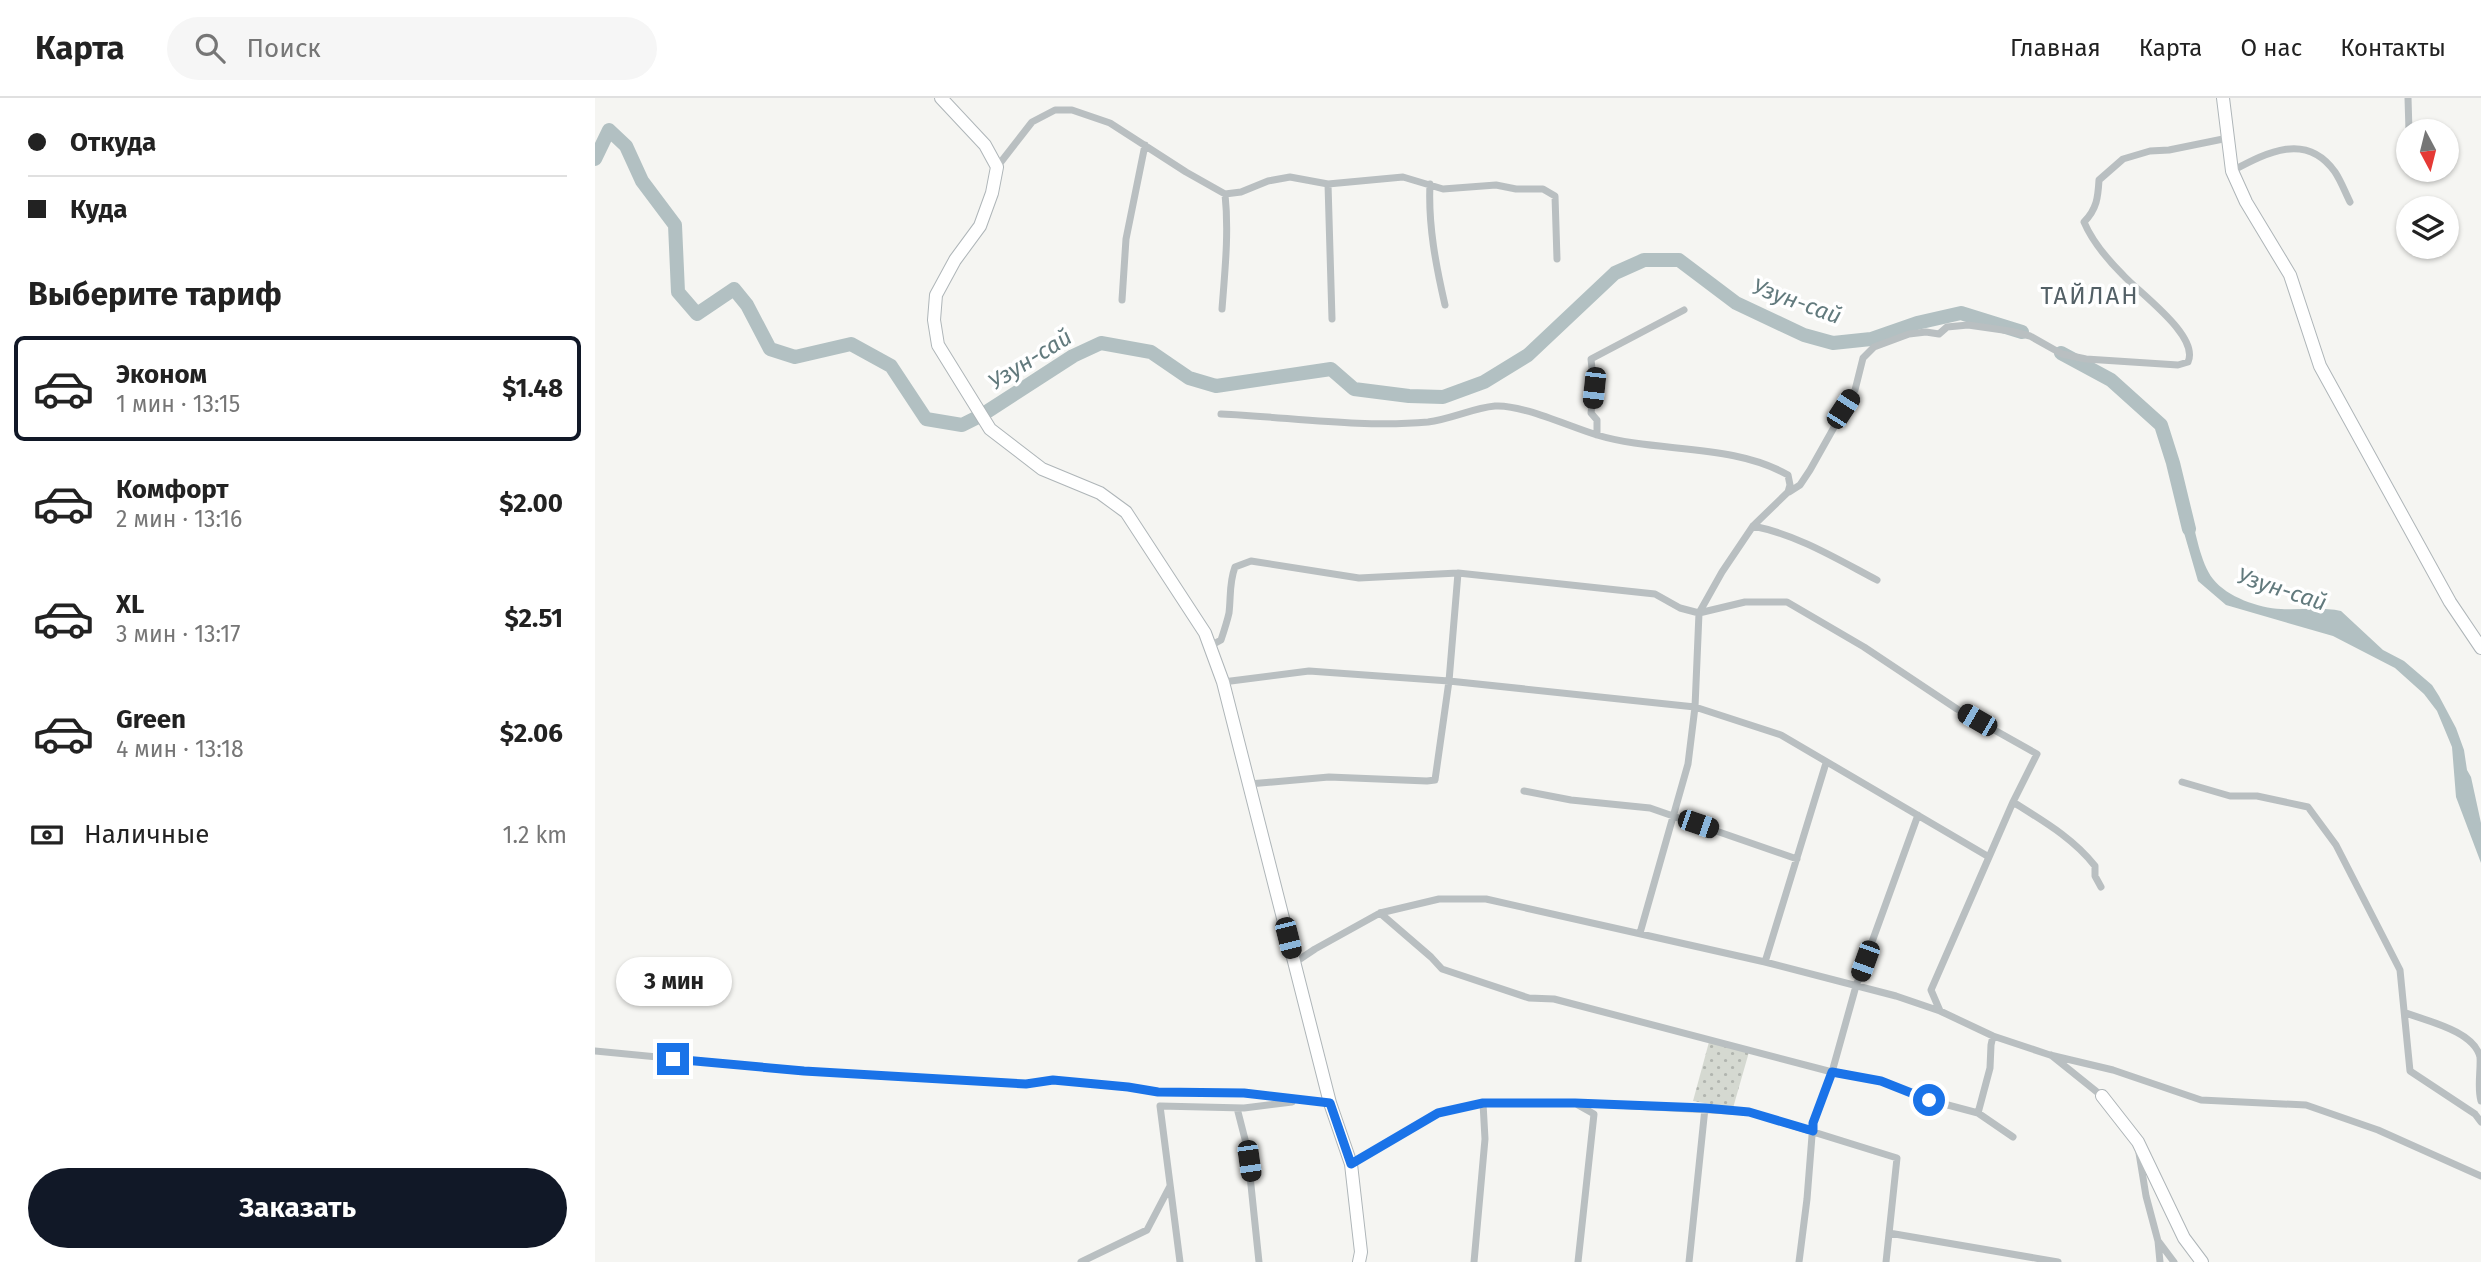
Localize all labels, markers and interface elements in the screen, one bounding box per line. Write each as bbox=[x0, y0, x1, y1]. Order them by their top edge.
search box bbox=[167, 17, 657, 80]
text: Карта bbox=[35, 28, 125, 68]
icon: search bbox=[191, 29, 229, 67]
text: Поиск bbox=[247, 33, 321, 64]
text: Главная bbox=[2010, 34, 2101, 62]
text: Карта bbox=[2139, 34, 2202, 62]
text: О нас bbox=[2240, 34, 2302, 62]
text: Контакты bbox=[2340, 34, 2446, 62]
north arrow bbox=[2396, 119, 2459, 182]
map controls bbox=[2396, 119, 2459, 259]
text: Откуда bbox=[70, 127, 156, 158]
text: Куда bbox=[70, 194, 128, 225]
button: layers bbox=[2396, 196, 2459, 259]
water label: Узун-сай bbox=[1749, 272, 1845, 330]
text: Выберите тариф bbox=[28, 275, 282, 313]
district label: ТАЙЛАН bbox=[2040, 282, 2140, 310]
water label: Узун-сай bbox=[983, 323, 1077, 395]
icon: car bbox=[32, 357, 95, 420]
text: Эконом bbox=[116, 359, 207, 390]
car bbox=[1582, 366, 1607, 410]
text: $1.48 bbox=[502, 373, 563, 404]
car bbox=[1823, 386, 1864, 432]
text: 1 мин · 13:15 bbox=[116, 390, 240, 418]
icon: car bbox=[32, 472, 95, 535]
text: Комфорт bbox=[116, 474, 229, 505]
text: $2.00 bbox=[499, 488, 563, 519]
text: 2 мин · 13:16 bbox=[116, 505, 242, 533]
water label: Узун-сай bbox=[2234, 561, 2330, 617]
icon: car bbox=[32, 587, 95, 650]
text: XL bbox=[116, 589, 144, 620]
text: $2.51 bbox=[505, 603, 563, 634]
text: 3 мин · 13:17 bbox=[116, 620, 240, 648]
car bbox=[1954, 700, 2001, 740]
icon: car bbox=[32, 702, 95, 765]
text: Green bbox=[116, 704, 186, 735]
text: $2.06 bbox=[500, 718, 563, 749]
text: 4 мин · 13:18 bbox=[116, 735, 244, 763]
car bbox=[1675, 807, 1722, 841]
icon: cash bbox=[28, 816, 66, 854]
text: Наличные bbox=[84, 819, 209, 850]
text: 1.2 km bbox=[503, 821, 567, 849]
car bbox=[1273, 915, 1304, 961]
car bbox=[1848, 938, 1883, 984]
callout: 3 мин bbox=[615, 958, 731, 1006]
text: 3 мин bbox=[644, 967, 704, 995]
route end bbox=[657, 1043, 689, 1075]
route start bbox=[1913, 1084, 1945, 1116]
car bbox=[1236, 1139, 1263, 1183]
button: Заказать bbox=[28, 1168, 567, 1248]

